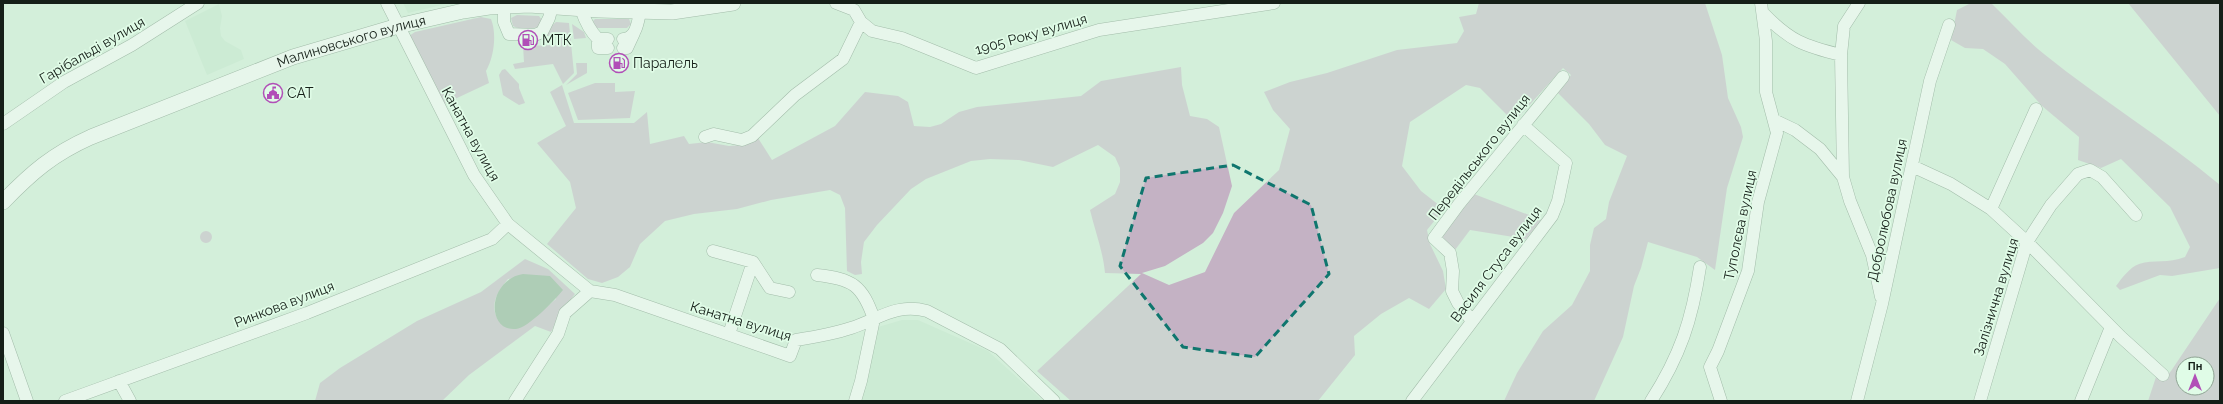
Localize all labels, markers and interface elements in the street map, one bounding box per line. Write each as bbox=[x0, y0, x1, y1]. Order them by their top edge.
street label: 1905 Року вулиця bbox=[973, 10, 1089, 58]
street label: Малиновського вулиця bbox=[275, 12, 427, 71]
street label: Гарібальді вулиця bbox=[36, 13, 148, 87]
fuel station icon: МТК bbox=[517, 29, 539, 51]
place label: МТК bbox=[542, 32, 572, 48]
fuel station icon: Паралель bbox=[608, 52, 630, 74]
place label: Паралель bbox=[633, 55, 698, 71]
public building icon: САТ bbox=[262, 82, 284, 104]
street label: Канатна вулиця bbox=[439, 84, 503, 184]
place label: САТ bbox=[287, 85, 314, 101]
street label: Передільського вулиця bbox=[1425, 91, 1533, 223]
street label: Добролюбова вулиця bbox=[1864, 137, 1910, 283]
street label: Туполєва вулиця bbox=[1720, 168, 1760, 282]
street label: Василя Стуса вулиця bbox=[1447, 203, 1545, 325]
street label: Залізнична вулиця bbox=[1970, 236, 2022, 358]
street label: Ринкова вулиця bbox=[232, 278, 336, 330]
street label: Канатна вулиця bbox=[688, 298, 794, 344]
north arrow bbox=[2175, 356, 2215, 396]
text: Пн bbox=[2188, 360, 2202, 373]

